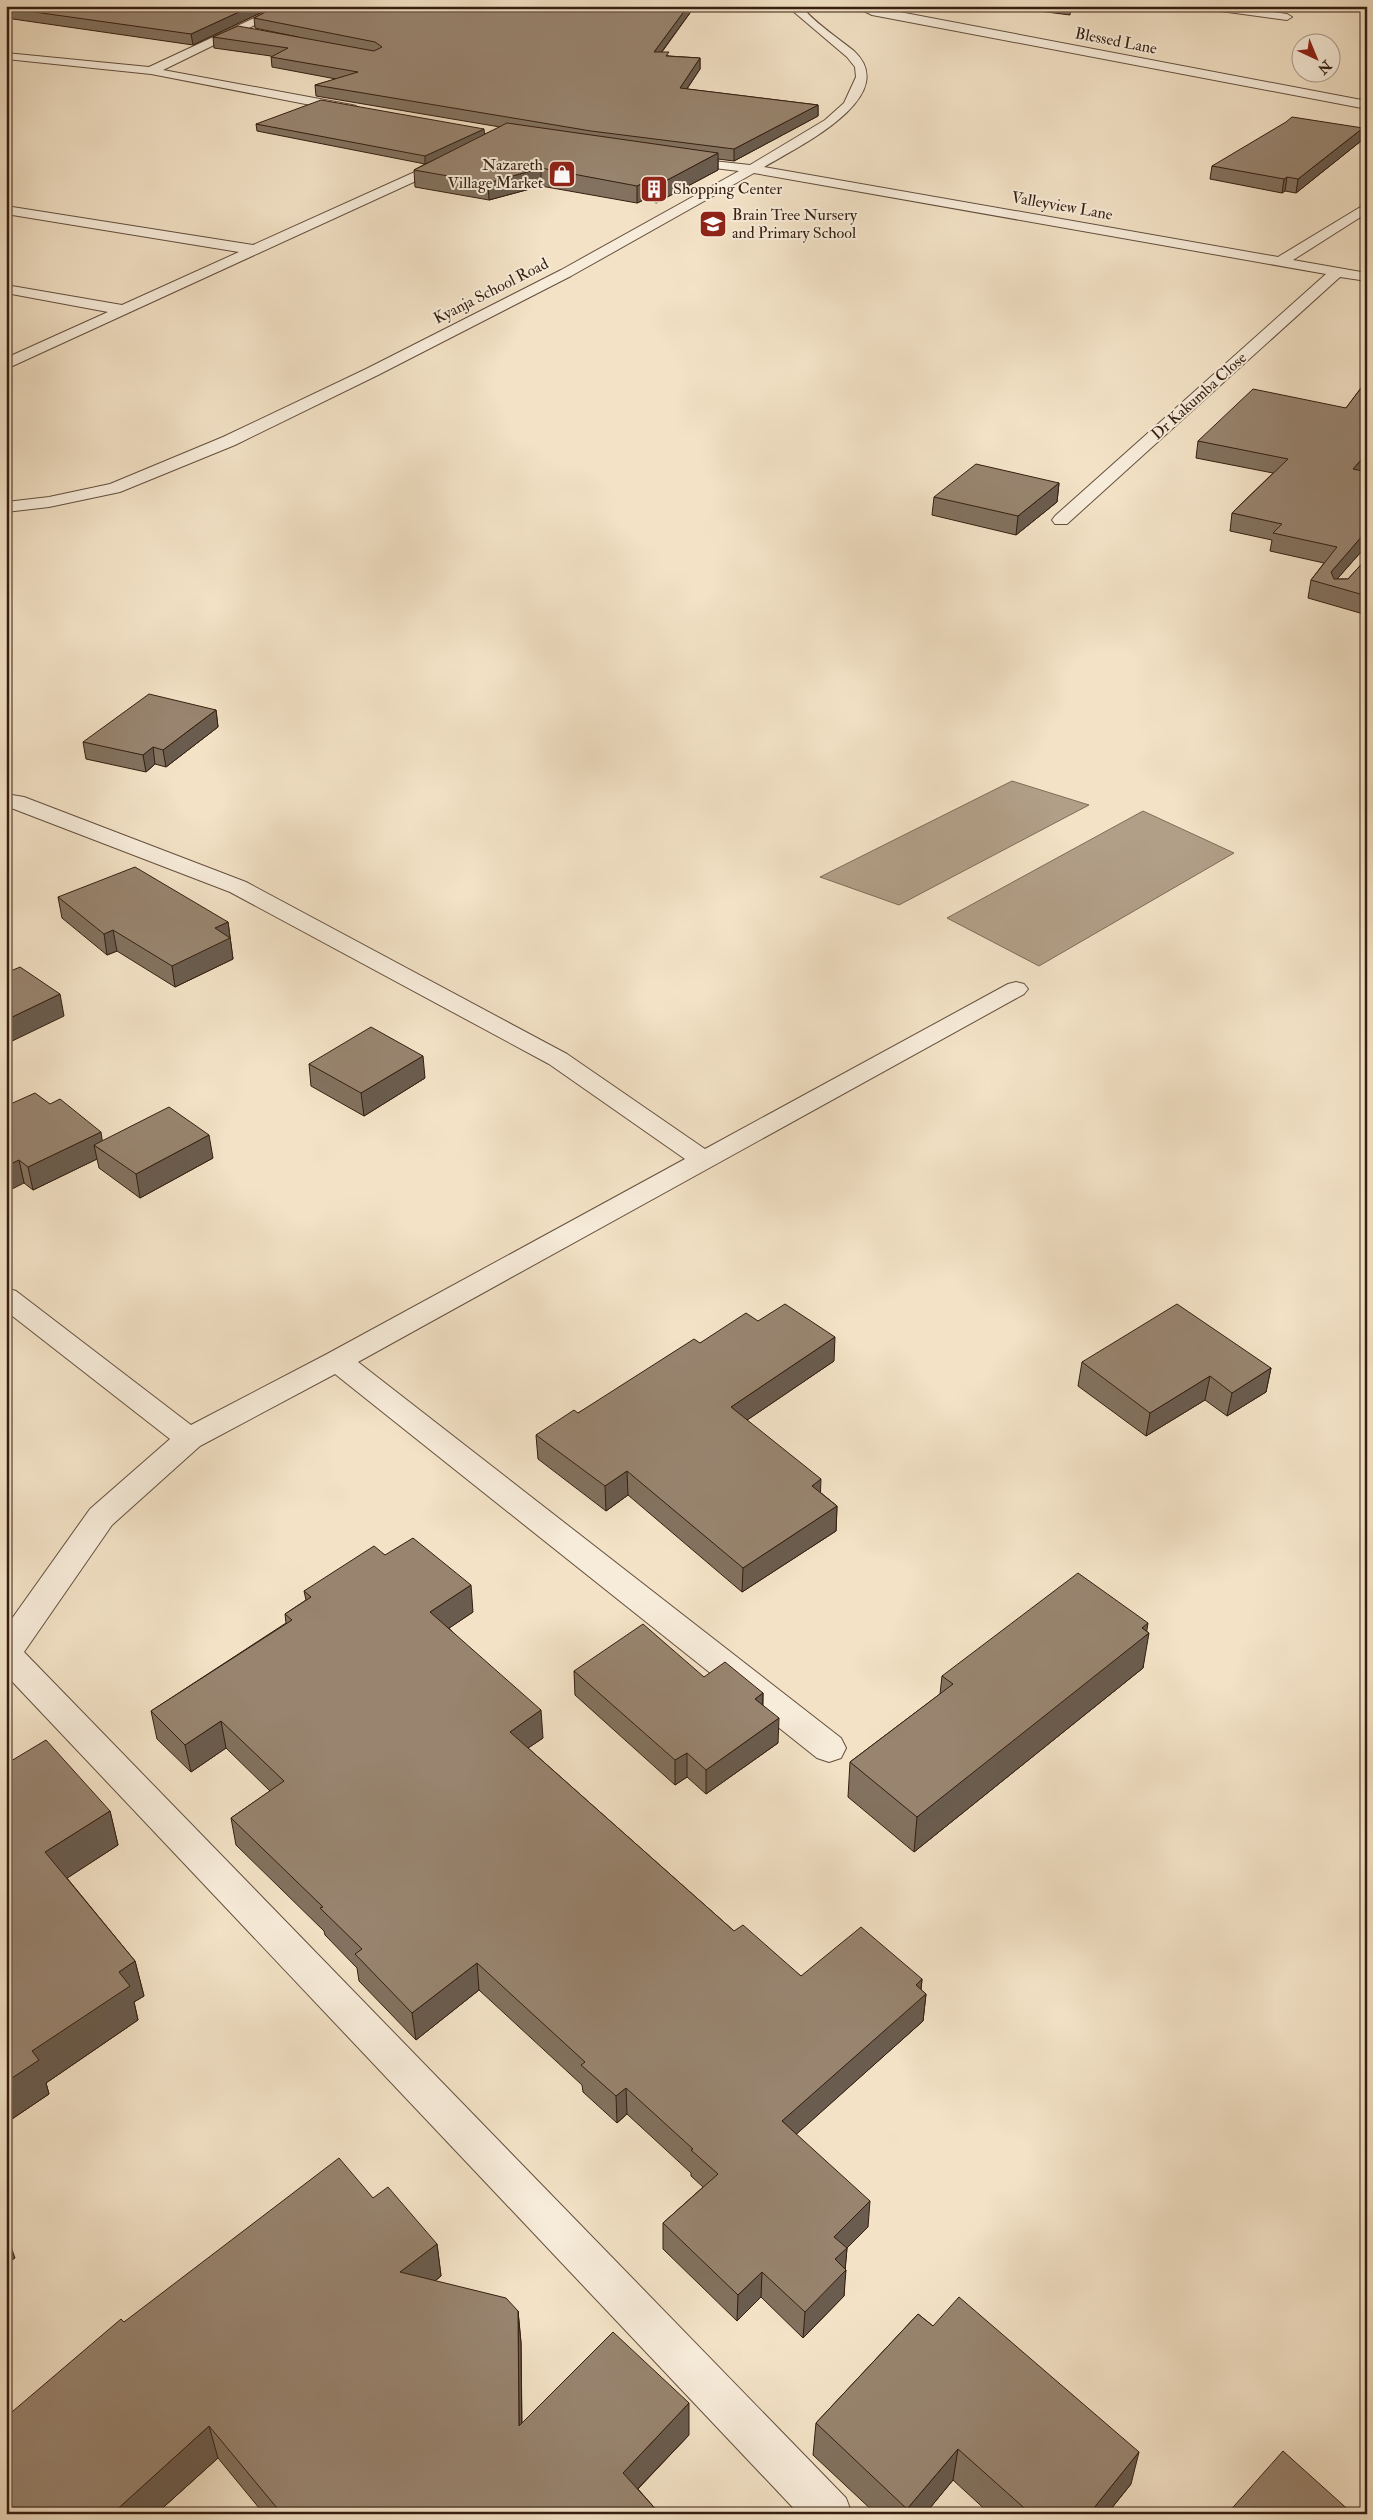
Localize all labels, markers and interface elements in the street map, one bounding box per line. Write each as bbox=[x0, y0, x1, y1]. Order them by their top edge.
street label: Blessed Lane bbox=[1073, 23, 1159, 59]
north arrow bbox=[1290, 32, 1340, 82]
text: N bbox=[1314, 56, 1336, 78]
place label: Nazareth Village Market bbox=[448, 155, 544, 193]
shop icon: Nazareth Village Market bbox=[547, 159, 577, 189]
building icon: Shopping Center bbox=[639, 174, 669, 204]
place label: Shopping Center bbox=[673, 179, 782, 200]
street label: Valleyview Lane bbox=[1010, 187, 1115, 225]
place label: Brain Tree Nursery and Primary School bbox=[732, 205, 858, 243]
school or university icon: Brain Tree Nursery and Primary School bbox=[698, 209, 728, 239]
street label: Kyanja School Road bbox=[430, 253, 552, 329]
street label: Dr Kakumba Close bbox=[1147, 348, 1251, 444]

